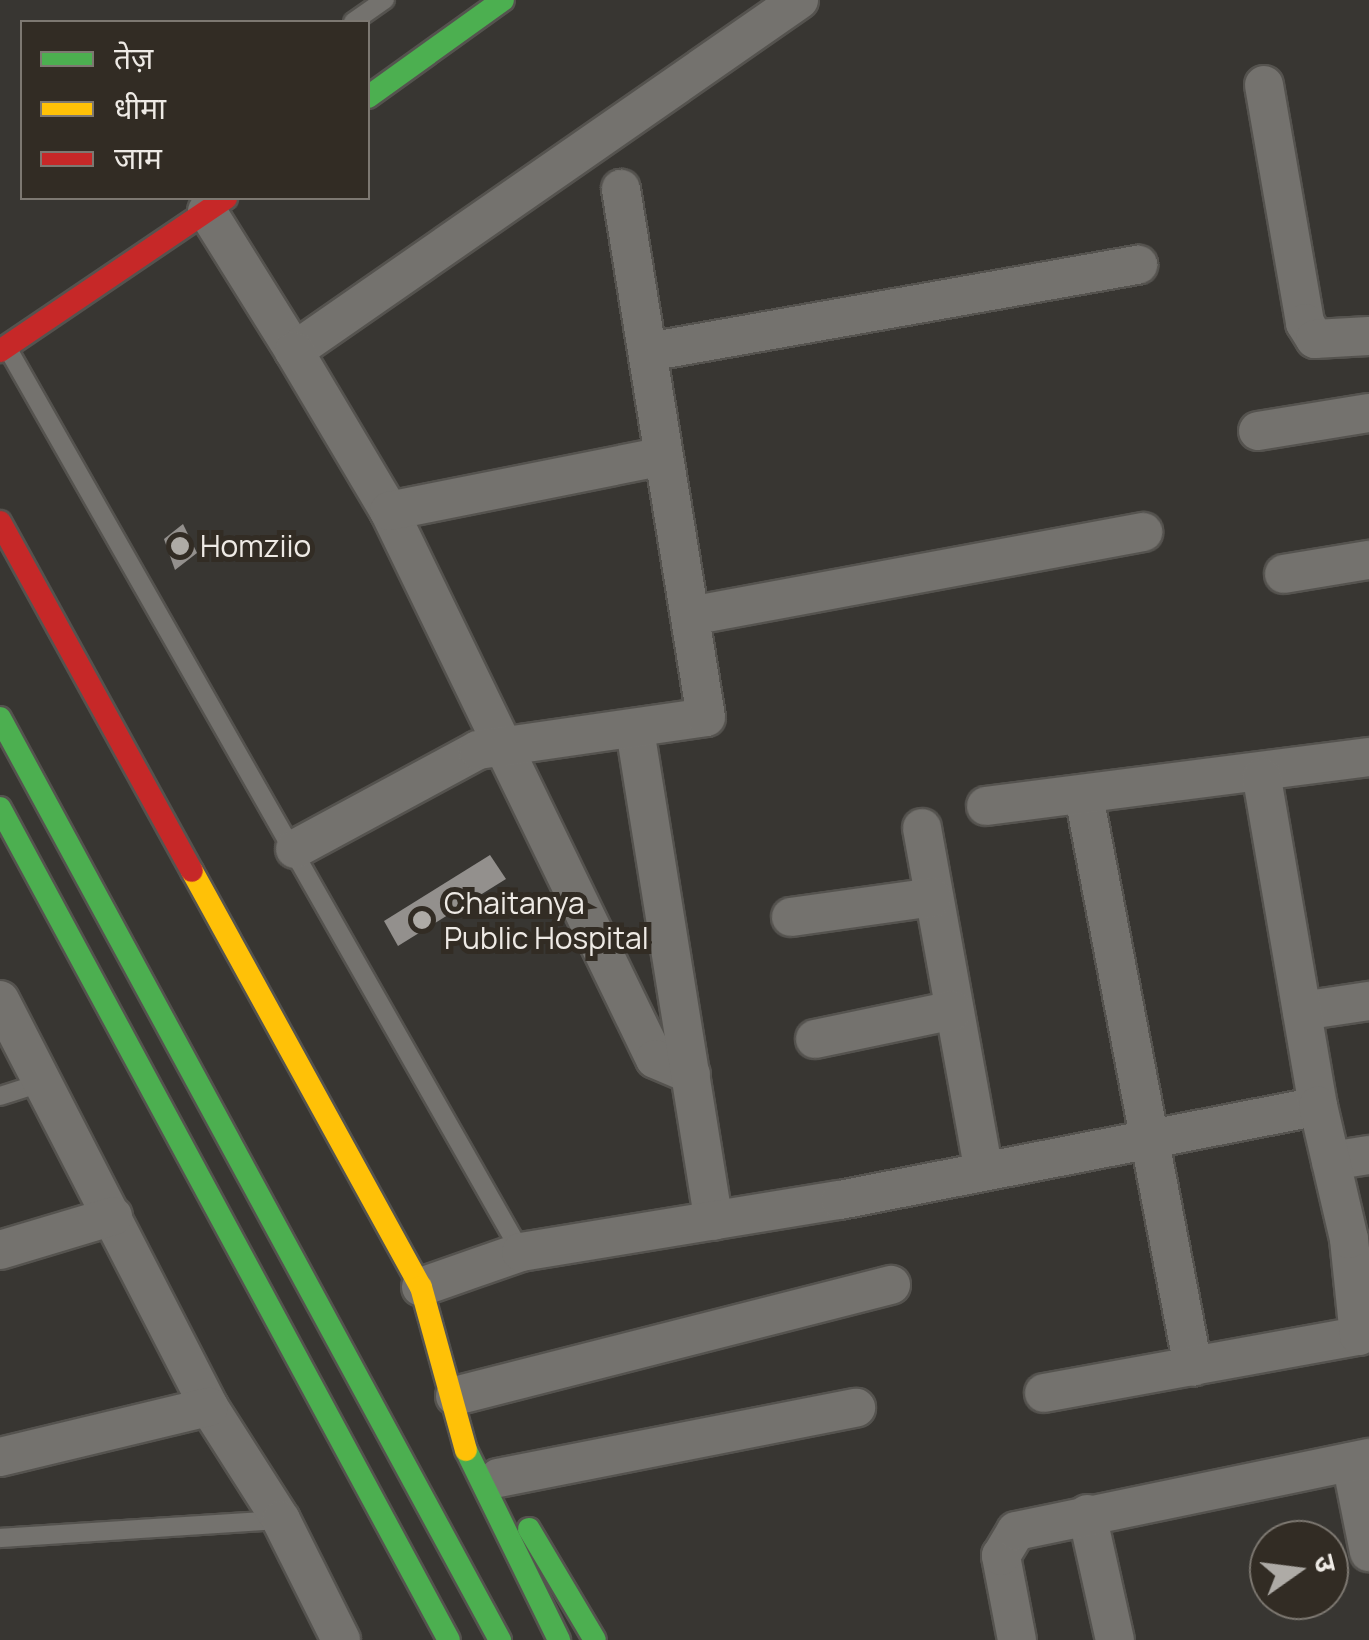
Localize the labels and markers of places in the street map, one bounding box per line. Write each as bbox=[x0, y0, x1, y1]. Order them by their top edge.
place label: Homziio bbox=[200, 528, 311, 564]
marker: Homziio bbox=[169, 535, 191, 557]
place label: Chaitanya Public Hospital bbox=[444, 885, 649, 956]
marker: Chaitanya Public Hospital bbox=[409, 907, 435, 933]

